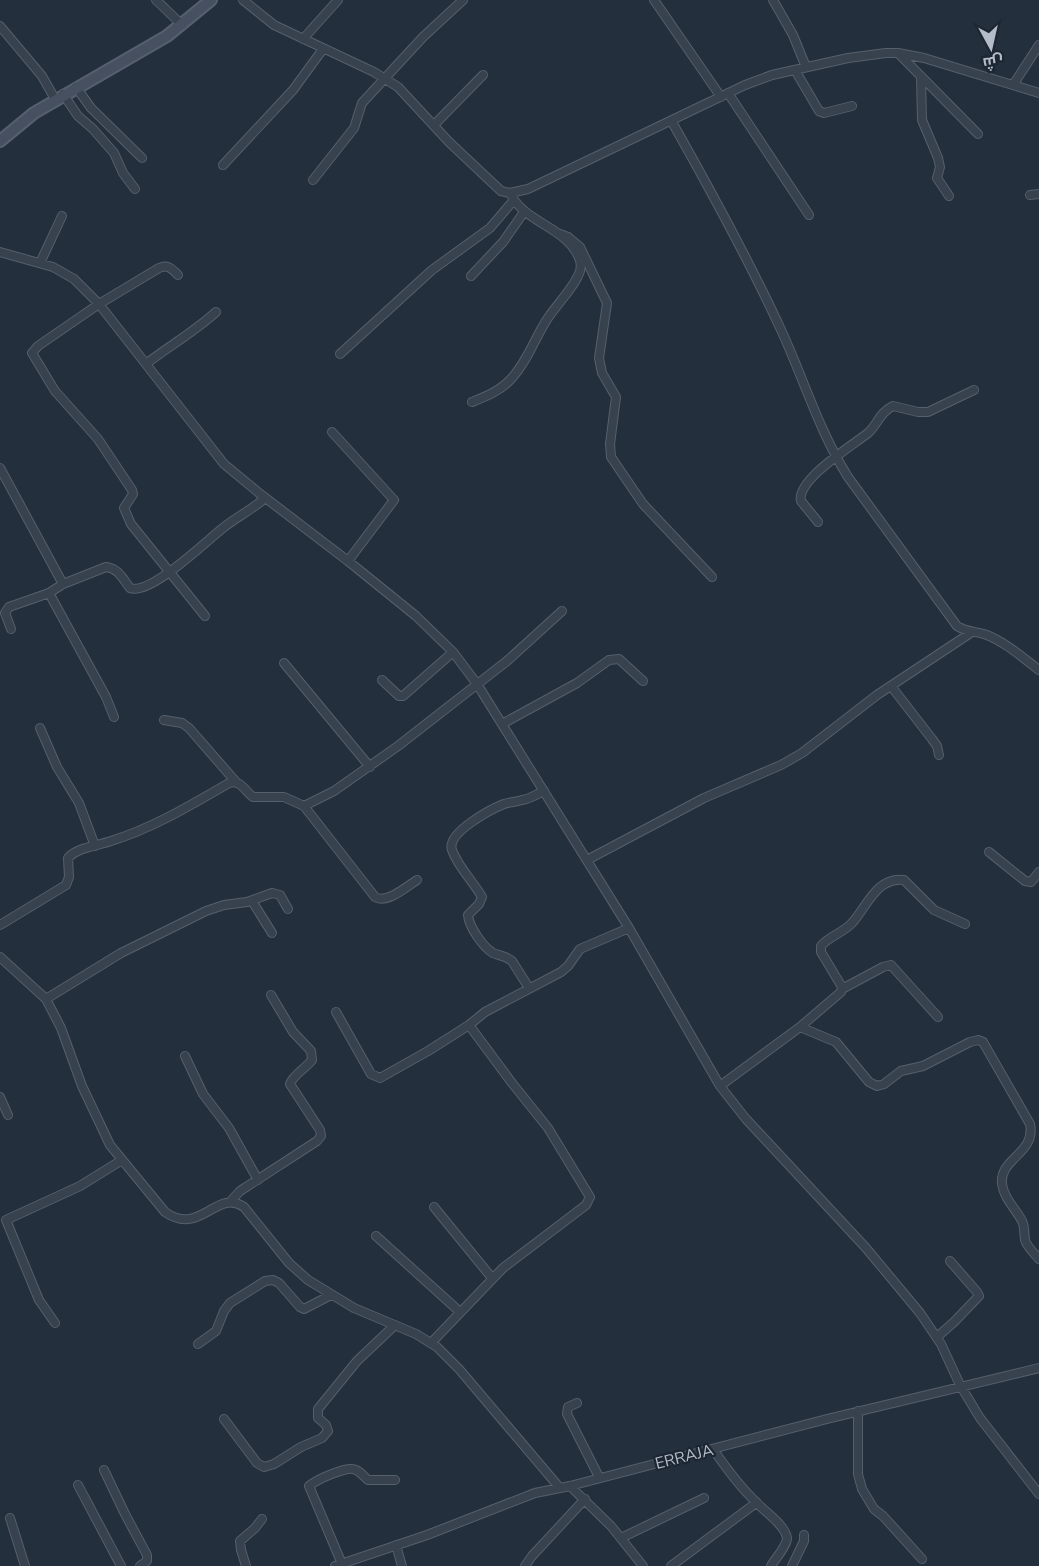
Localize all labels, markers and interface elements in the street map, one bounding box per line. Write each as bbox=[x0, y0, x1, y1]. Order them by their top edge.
north arrow bbox=[961, 18, 1021, 78]
text: ش bbox=[981, 50, 1005, 74]
street label: ERRAJA bbox=[653, 1439, 716, 1475]

